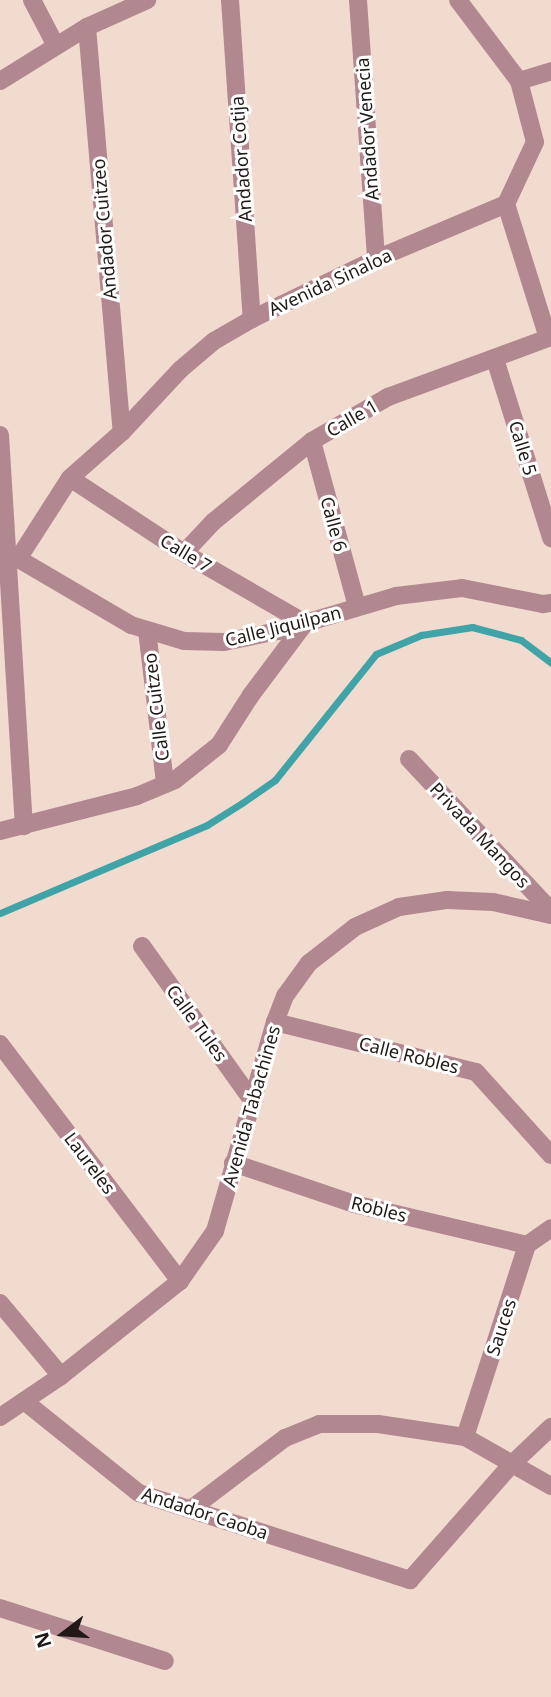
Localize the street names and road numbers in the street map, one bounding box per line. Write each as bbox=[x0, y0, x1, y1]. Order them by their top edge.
street label: Andador Venecia bbox=[351, 57, 383, 201]
street label: Andador Cotija bbox=[226, 95, 256, 223]
street label: Andador Cuitzeo bbox=[87, 158, 121, 300]
street label: Avenida Sinaloa bbox=[265, 244, 395, 320]
street label: Calle 1 bbox=[322, 395, 382, 441]
street label: Calle 5 bbox=[505, 418, 541, 478]
street label: Calle 6 bbox=[316, 494, 352, 554]
street label: Calle 7 bbox=[156, 529, 216, 577]
street label: Calle Jiquilpan bbox=[223, 601, 343, 651]
street label: Calle Cuitzeo bbox=[139, 652, 173, 762]
street label: Privada Mangos bbox=[426, 778, 534, 892]
street label: Calle Tules bbox=[162, 981, 232, 1065]
street label: Avenida Tabachines bbox=[218, 1023, 284, 1189]
street label: Calle Robles bbox=[357, 1032, 461, 1078]
street label: Laureles bbox=[60, 1128, 120, 1198]
street label: Robles bbox=[349, 1192, 409, 1226]
street label: Sauces bbox=[482, 1296, 520, 1358]
street label: Andador Caoba bbox=[139, 1482, 271, 1544]

